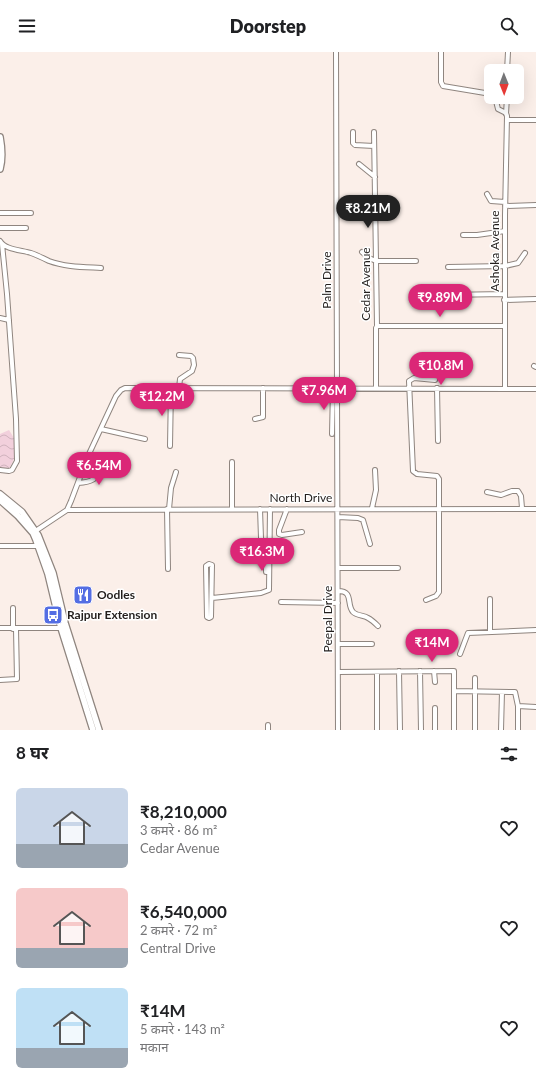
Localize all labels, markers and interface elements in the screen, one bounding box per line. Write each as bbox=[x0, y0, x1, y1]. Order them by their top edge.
icon: menu bbox=[16, 15, 38, 37]
text: Doorstep bbox=[230, 15, 306, 37]
icon: search bbox=[498, 15, 520, 37]
north arrow bbox=[484, 64, 524, 104]
map controls bbox=[484, 64, 524, 104]
pin: ₹8.21M bbox=[335, 195, 401, 229]
text: ₹8.21M bbox=[345, 200, 391, 216]
street label: Ashoka Avenue bbox=[487, 210, 502, 292]
street label: Cedar Avenue bbox=[358, 247, 373, 321]
street label: Palm Drive bbox=[319, 251, 334, 309]
pin: ₹9.89M bbox=[407, 284, 473, 318]
text: ₹9.89M bbox=[417, 289, 463, 305]
pin: ₹10.8M bbox=[408, 352, 474, 386]
text: ₹10.8M bbox=[418, 357, 464, 373]
pin: ₹7.96M bbox=[291, 377, 357, 411]
text: ₹7.96M bbox=[301, 382, 347, 398]
pin: ₹12.2M bbox=[129, 383, 195, 417]
text: ₹12.2M bbox=[139, 388, 185, 404]
pin: ₹6.54M bbox=[66, 452, 132, 486]
text: ₹6.54M bbox=[76, 457, 122, 473]
street label: North Drive bbox=[270, 490, 332, 505]
pin: ₹16.3M bbox=[229, 538, 295, 572]
text: ₹16.3M bbox=[239, 543, 285, 559]
restaurant icon: Oodles bbox=[72, 584, 94, 606]
street label: Peepal Drive bbox=[320, 586, 335, 652]
place label: Oodles bbox=[97, 587, 135, 602]
bus stop icon: Rajpur Extension bbox=[42, 604, 64, 626]
place label: Rajpur Extension bbox=[67, 607, 157, 622]
pin: ₹14M bbox=[408, 629, 456, 663]
text: ₹14M bbox=[415, 634, 449, 650]
text: 8 घर bbox=[16, 742, 49, 763]
icon: filters bbox=[498, 743, 520, 765]
text: ₹8,210,000 bbox=[140, 801, 227, 822]
icon: home bbox=[48, 804, 96, 852]
icon: heart bbox=[498, 817, 520, 839]
text: 3 कमरे · 86 m² bbox=[140, 822, 217, 838]
text: Cedar Avenue bbox=[140, 840, 220, 856]
text: ₹6,540,000 bbox=[140, 901, 227, 922]
icon: home bbox=[48, 904, 96, 952]
icon: heart bbox=[498, 917, 520, 939]
text: 2 कमरे · 72 m² bbox=[140, 922, 217, 938]
text: Central Drive bbox=[140, 940, 216, 956]
text: ₹14M bbox=[140, 1000, 186, 1021]
icon: home bbox=[48, 1004, 96, 1052]
icon: heart bbox=[498, 1017, 520, 1039]
text: 5 कमरे · 143 m² bbox=[140, 1021, 225, 1037]
text: मकान bbox=[140, 1039, 168, 1055]

